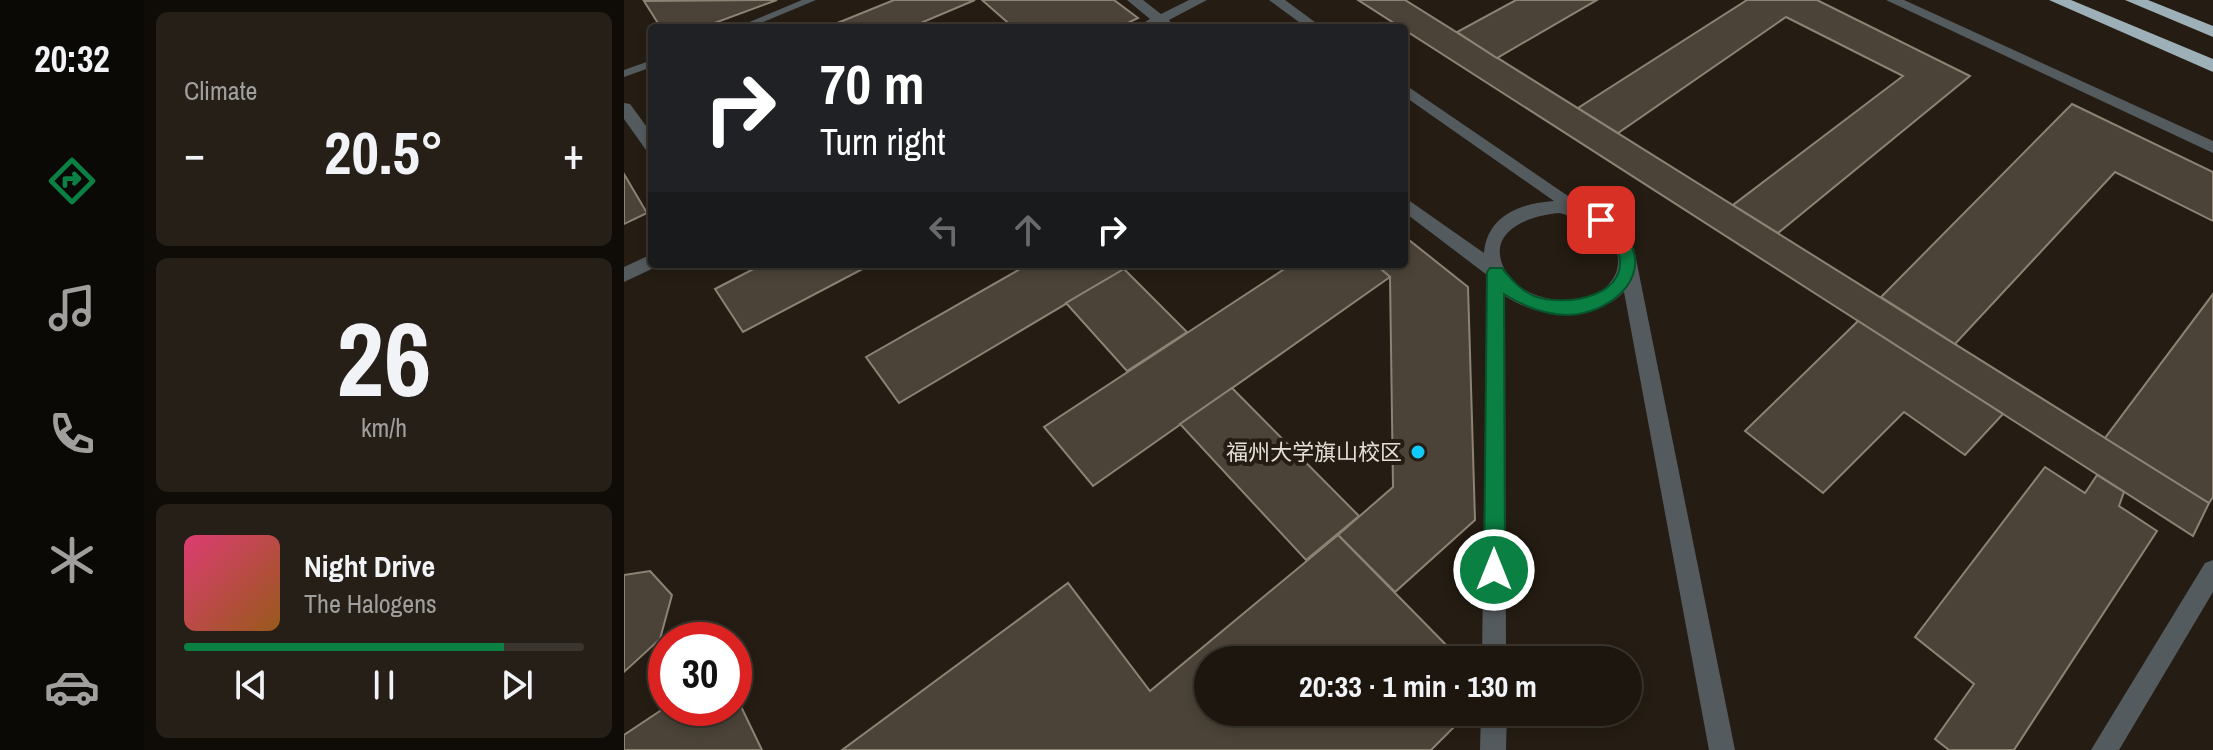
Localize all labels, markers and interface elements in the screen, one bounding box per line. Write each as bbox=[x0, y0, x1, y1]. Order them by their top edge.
text: 20:32 bbox=[34, 35, 110, 83]
text: 70 m bbox=[820, 46, 925, 121]
icon: right bbox=[688, 56, 792, 160]
text: Climate bbox=[184, 73, 257, 108]
text: 20.5° bbox=[324, 112, 444, 193]
text: Turn right bbox=[820, 118, 945, 166]
text: − bbox=[184, 123, 205, 183]
text: + bbox=[563, 123, 584, 183]
icon: directions bbox=[44, 153, 100, 209]
pin bbox=[1567, 186, 1635, 254]
icon: arrive bbox=[1579, 198, 1623, 242]
icon: left bbox=[922, 208, 966, 252]
icon: ahead bbox=[1006, 208, 1050, 252]
icon: right bbox=[1090, 208, 1134, 252]
icon: music bbox=[44, 280, 100, 336]
text: 26 bbox=[337, 288, 431, 428]
icon: phone bbox=[44, 406, 100, 462]
text: km/h bbox=[361, 410, 407, 445]
place label: 福州大学旗山校区 bbox=[1226, 437, 1402, 467]
marker: 福州大学旗山校区 bbox=[1409, 443, 1427, 461]
position arrow bbox=[1452, 528, 1536, 612]
icon: climate bbox=[44, 532, 100, 588]
text: Night Drive bbox=[304, 546, 435, 586]
text: The Halogens bbox=[304, 586, 437, 621]
speed limit sign: 30 bbox=[648, 622, 752, 726]
icon: car bbox=[44, 659, 100, 715]
icon: previous bbox=[229, 663, 273, 707]
icon: pause bbox=[362, 663, 406, 707]
icon: next bbox=[495, 663, 539, 707]
text: 20:33 · 1 min · 130 m bbox=[1299, 666, 1537, 706]

